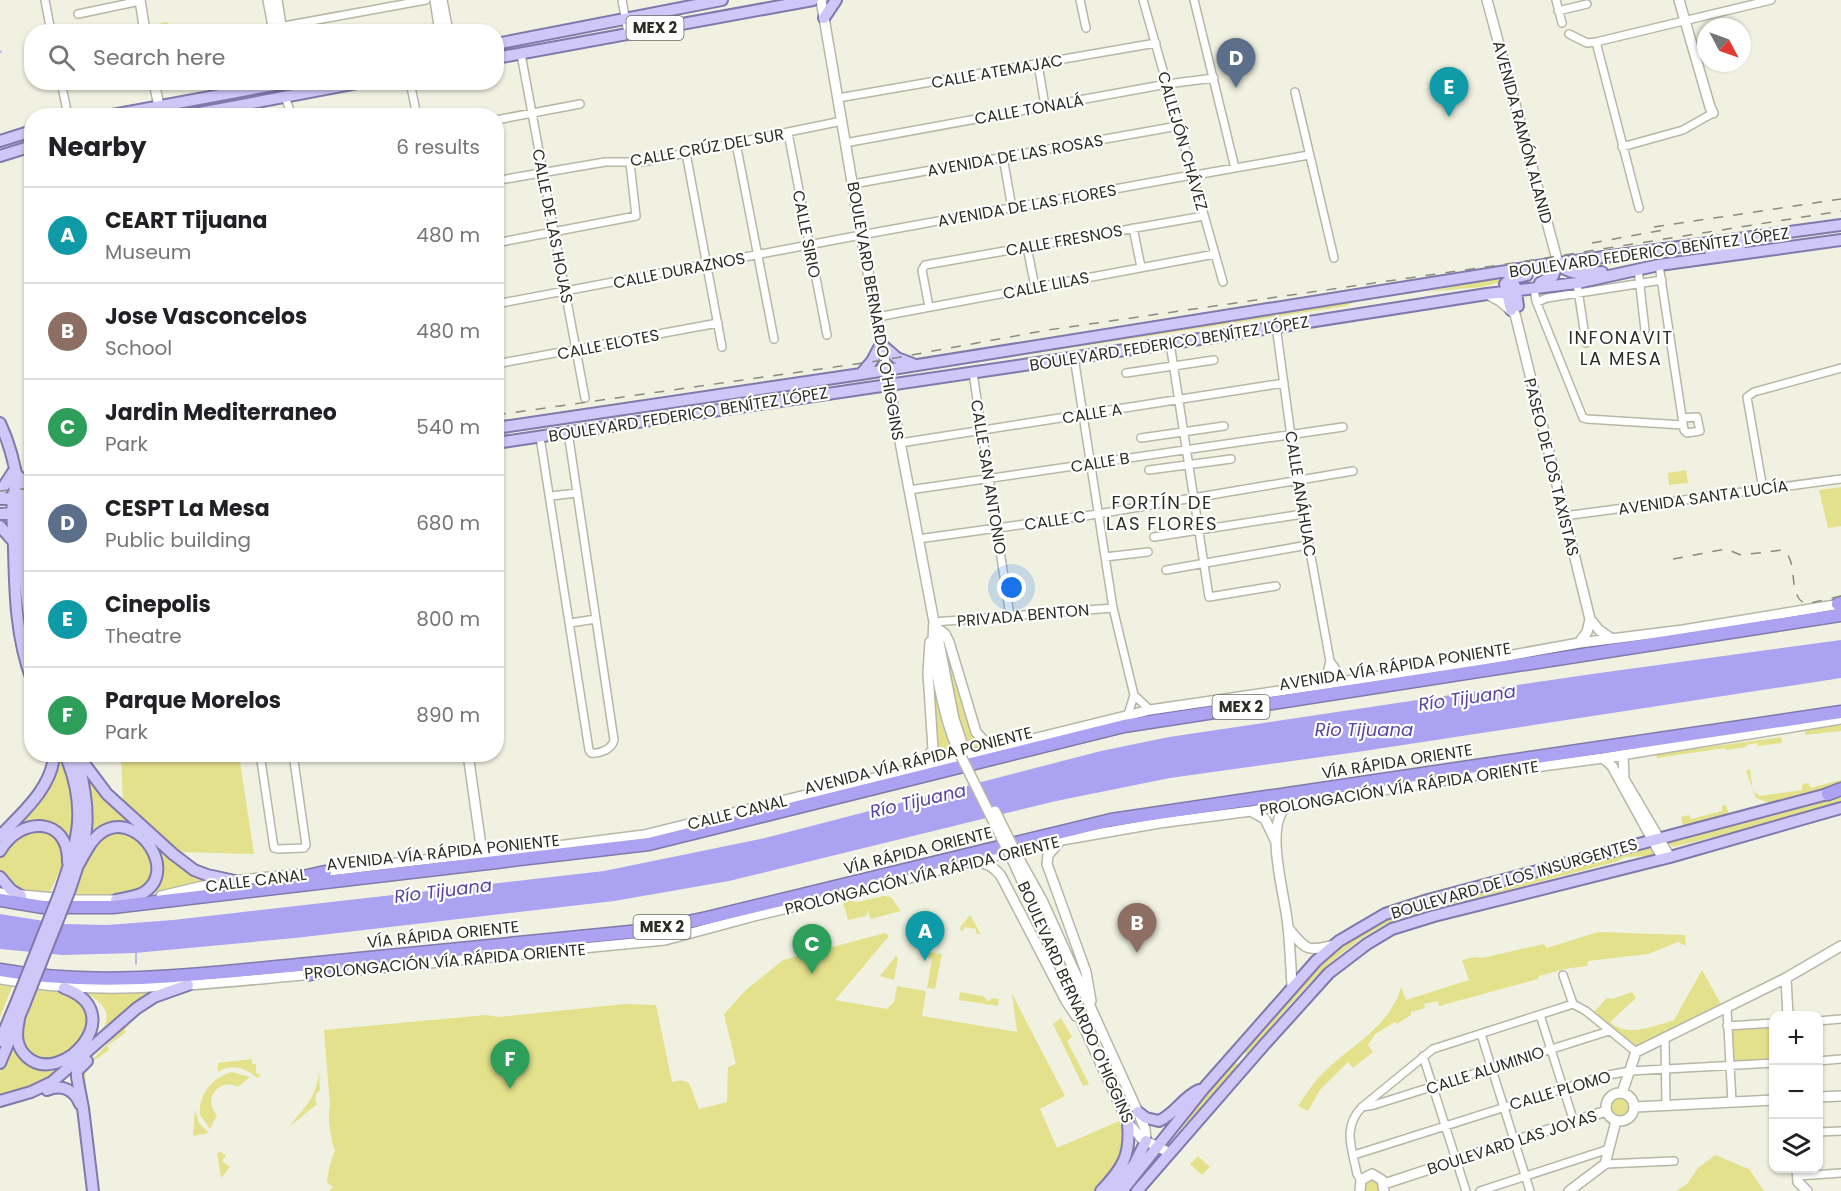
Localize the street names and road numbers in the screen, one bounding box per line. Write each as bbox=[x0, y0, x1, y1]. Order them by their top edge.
road number: MEX 2 bbox=[626, 16, 684, 40]
street label: AVENIDA RAMÓN ALANID bbox=[1487, 38, 1558, 226]
street label: CALLE ATEMAJAC bbox=[929, 49, 1065, 94]
street label: CALLEJÓN CHÁVEZ bbox=[1152, 69, 1213, 213]
street label: CALLE TONALÁ bbox=[973, 89, 1086, 130]
street label: CALLE CRÚZ DEL SUR bbox=[628, 123, 786, 172]
street label: AVENIDA DE LAS ROSAS bbox=[925, 129, 1105, 182]
street label: CALLE DE LAS HOJAS bbox=[526, 147, 579, 305]
street label: AVENIDA DE LAS FLORES bbox=[936, 178, 1118, 233]
street label: BOULEVARD BERNARDO O'HIGGINS bbox=[841, 180, 910, 442]
street label: CALLE SIRIO bbox=[787, 188, 826, 280]
street label: CALLE FRESNOS bbox=[1004, 219, 1124, 262]
street label: BOULEVARD FEDERICO BENÍTEZ LÓPEZ bbox=[1508, 221, 1791, 284]
street label: CALLE DURAZNOS bbox=[611, 246, 747, 295]
street label: CALLE LILAS bbox=[1001, 266, 1091, 305]
street label: BOULEVARD FEDERICO BENÍTEZ LÓPEZ bbox=[1028, 310, 1310, 377]
street label: CALLE ELOTES bbox=[555, 323, 661, 366]
street label: PASEO DE LOS TAXISTAS bbox=[1518, 376, 1585, 559]
street label: BOULEVARD FEDERICO BENÍTEZ LÓPEZ bbox=[547, 381, 829, 448]
street label: CALLE A bbox=[1061, 397, 1124, 430]
street label: CALLE SAN ANTONIO bbox=[965, 398, 1012, 556]
street label: CALLE ANÁHUAC bbox=[1279, 429, 1322, 559]
street label: CALLE B bbox=[1069, 446, 1131, 478]
street label: AVENIDA SANTA LUCÍA bbox=[1617, 474, 1790, 521]
street label: CALLE C bbox=[1023, 505, 1087, 536]
street label: PRIVADA BENTON bbox=[956, 598, 1090, 633]
street label: AVENIDA VÍA RÁPIDA PONIENTE bbox=[1277, 637, 1513, 696]
road number: MEX 2 bbox=[1212, 695, 1270, 719]
street label: AVENIDA VÍA RÁPIDA PONIENTE bbox=[802, 721, 1035, 800]
street label: VÍA RÁPIDA ORIENTE bbox=[1320, 738, 1474, 785]
street label: PROLONGACIÓN VÍA RÁPIDA ORIENTE bbox=[1258, 755, 1540, 822]
street label: CALLE CANAL bbox=[685, 789, 789, 836]
street label: VÍA RÁPIDA ORIENTE bbox=[841, 821, 995, 880]
street label: AVENIDA VÍA RÁPIDA PONIENTE bbox=[325, 829, 561, 876]
street label: PROLONGACIÓN VÍA RÁPIDA ORIENTE bbox=[782, 830, 1062, 921]
street label: BOULEVARD DE LOS INSURGENTES bbox=[1388, 832, 1640, 925]
street label: CALLE CANAL bbox=[204, 863, 308, 898]
street label: BOULEVARD BERNARDO O'HIGGINS bbox=[1014, 878, 1138, 1126]
street label: VÍA RÁPIDA ORIENTE bbox=[366, 915, 520, 954]
road number: MEX 2 bbox=[634, 915, 690, 939]
street label: PROLONGACIÓN VÍA RÁPIDA ORIENTE bbox=[303, 938, 587, 985]
street label: CALLE ALUMINIO bbox=[1423, 1040, 1547, 1100]
street label: CALLE PLOMO bbox=[1507, 1065, 1614, 1116]
street label: BOULEVARD LAS JOYAS bbox=[1424, 1104, 1600, 1181]

